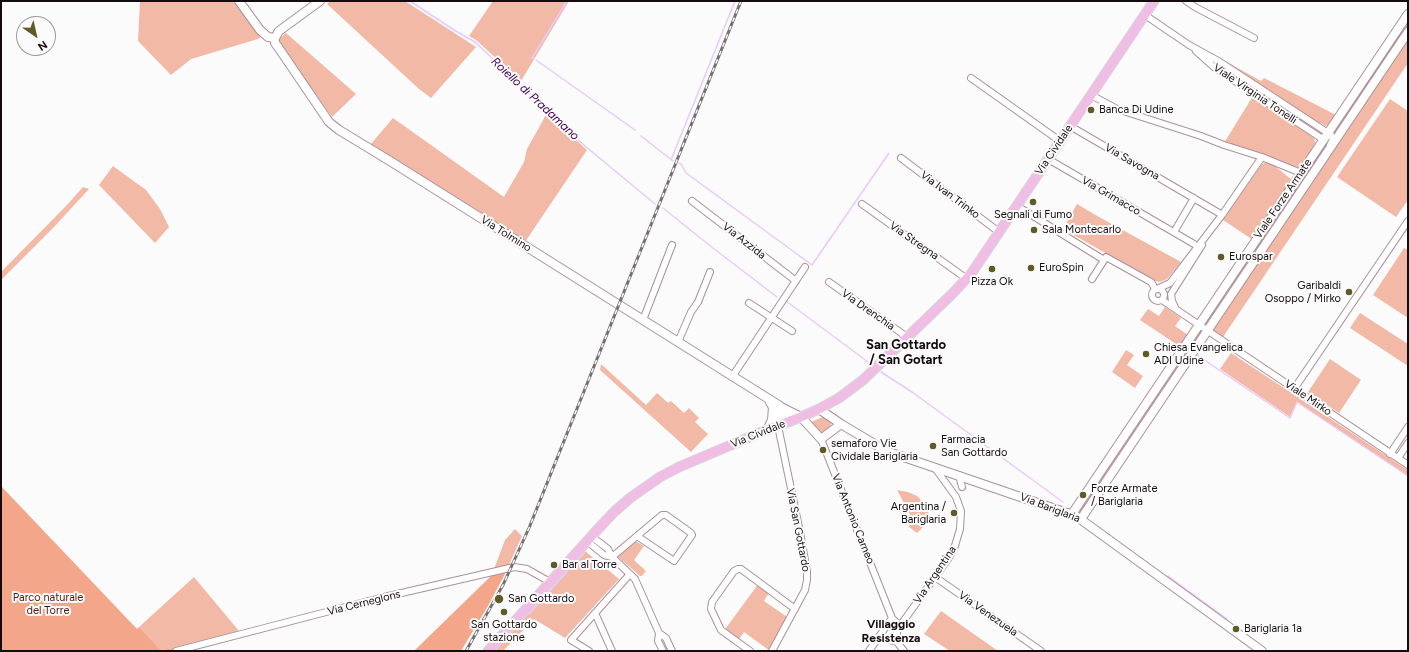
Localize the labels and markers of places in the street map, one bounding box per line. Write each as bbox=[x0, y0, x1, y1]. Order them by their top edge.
place label: Banca Di Udine bbox=[1099, 103, 1174, 117]
marker: Banca Di Udine bbox=[1086, 105, 1096, 115]
marker: Segnali di Fumo bbox=[1028, 197, 1038, 207]
place label: Segnali di Fumo bbox=[994, 208, 1072, 222]
place label: Sala Montecarlo bbox=[1042, 223, 1121, 237]
marker: Sala Montecarlo bbox=[1029, 225, 1039, 235]
place label: Eurospar bbox=[1229, 250, 1273, 264]
marker: Eurospar bbox=[1216, 252, 1226, 262]
place label: EuroSpin bbox=[1039, 261, 1084, 275]
marker: EuroSpin bbox=[1026, 263, 1036, 273]
marker: Pizza Ok bbox=[987, 264, 997, 274]
place label: Pizza Ok bbox=[971, 275, 1013, 289]
place label: Garibaldi Osoppo / Mirko bbox=[1265, 279, 1341, 305]
marker: Garibaldi Osoppo / Mirko bbox=[1344, 287, 1354, 297]
place label: Chiesa Evangelica ADI Udine bbox=[1154, 341, 1243, 367]
marker: Chiesa Evangelica ADI Udine bbox=[1141, 349, 1151, 359]
place label: Farmacia San Gottardo bbox=[941, 433, 1007, 459]
place label: semaforo Vie Cividale Bariglaria bbox=[831, 437, 918, 463]
marker: Farmacia San Gottardo bbox=[928, 441, 938, 451]
marker: semaforo Vie Cividale Bariglaria bbox=[818, 445, 828, 455]
place label: Forze Armate / Bariglaria bbox=[1091, 482, 1157, 508]
marker: Forze Armate / Bariglaria bbox=[1078, 490, 1088, 500]
place label: Argentina / Bariglaria bbox=[891, 500, 946, 526]
marker: Argentina / Bariglaria bbox=[949, 508, 959, 518]
place label: Bar al Torre bbox=[562, 558, 617, 572]
marker: Bar al Torre bbox=[549, 560, 559, 570]
place label: San Gottardo bbox=[508, 592, 574, 606]
marker: San Gottardo bbox=[493, 593, 505, 605]
marker: San Gottardo stazione bbox=[499, 607, 509, 617]
place label: San Gottardo stazione bbox=[471, 618, 537, 644]
place label: Bariglaria 1a bbox=[1244, 622, 1302, 636]
marker: Bariglaria 1a bbox=[1231, 624, 1241, 634]

